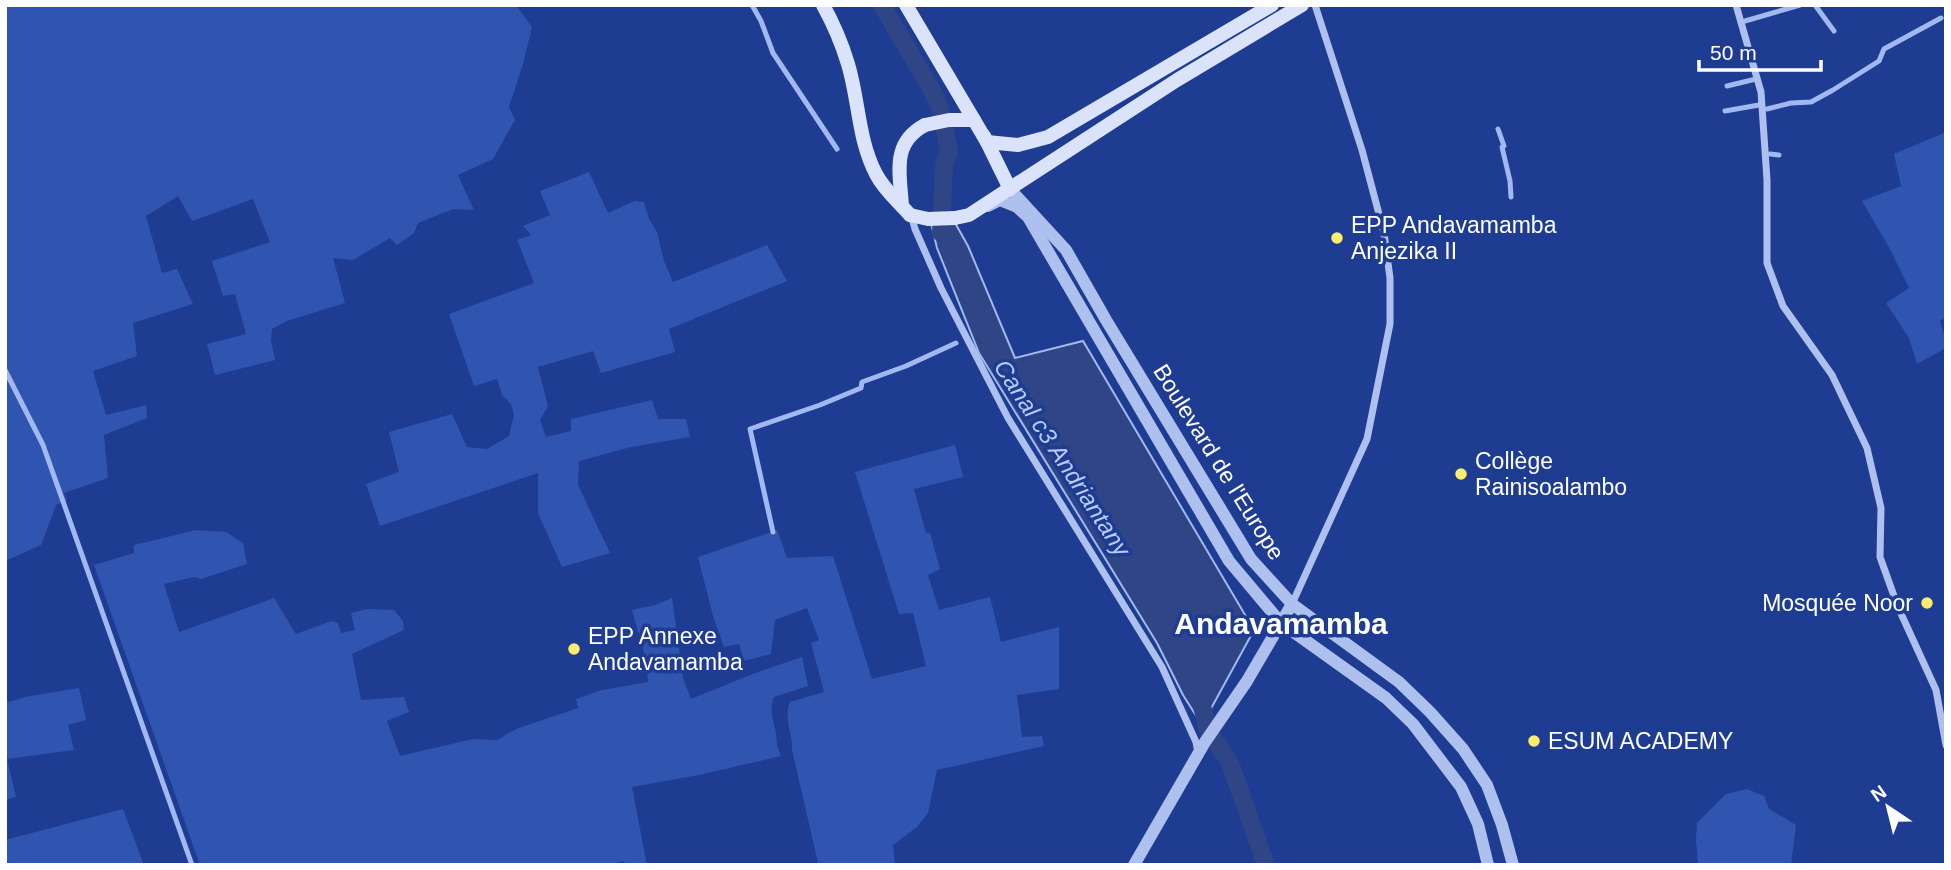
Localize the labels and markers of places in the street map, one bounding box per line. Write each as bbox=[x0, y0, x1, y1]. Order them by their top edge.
place label: EPP Andavamamba Anjezika II bbox=[1351, 212, 1557, 264]
marker: EPP Andavamamba Anjezika II bbox=[1329, 230, 1345, 246]
place label: Collège Rainisoalambo bbox=[1475, 448, 1627, 500]
marker: Collège Rainisoalambo bbox=[1453, 466, 1469, 482]
place label: Mosquée Noor bbox=[1762, 590, 1913, 616]
marker: Mosquée Noor bbox=[1919, 595, 1935, 611]
place label: EPP Annexe Andavamamba bbox=[588, 623, 743, 675]
marker: EPP Annexe Andavamamba bbox=[566, 641, 582, 657]
place label: ESUM ACADEMY bbox=[1548, 728, 1733, 754]
marker: ESUM ACADEMY bbox=[1526, 733, 1542, 749]

